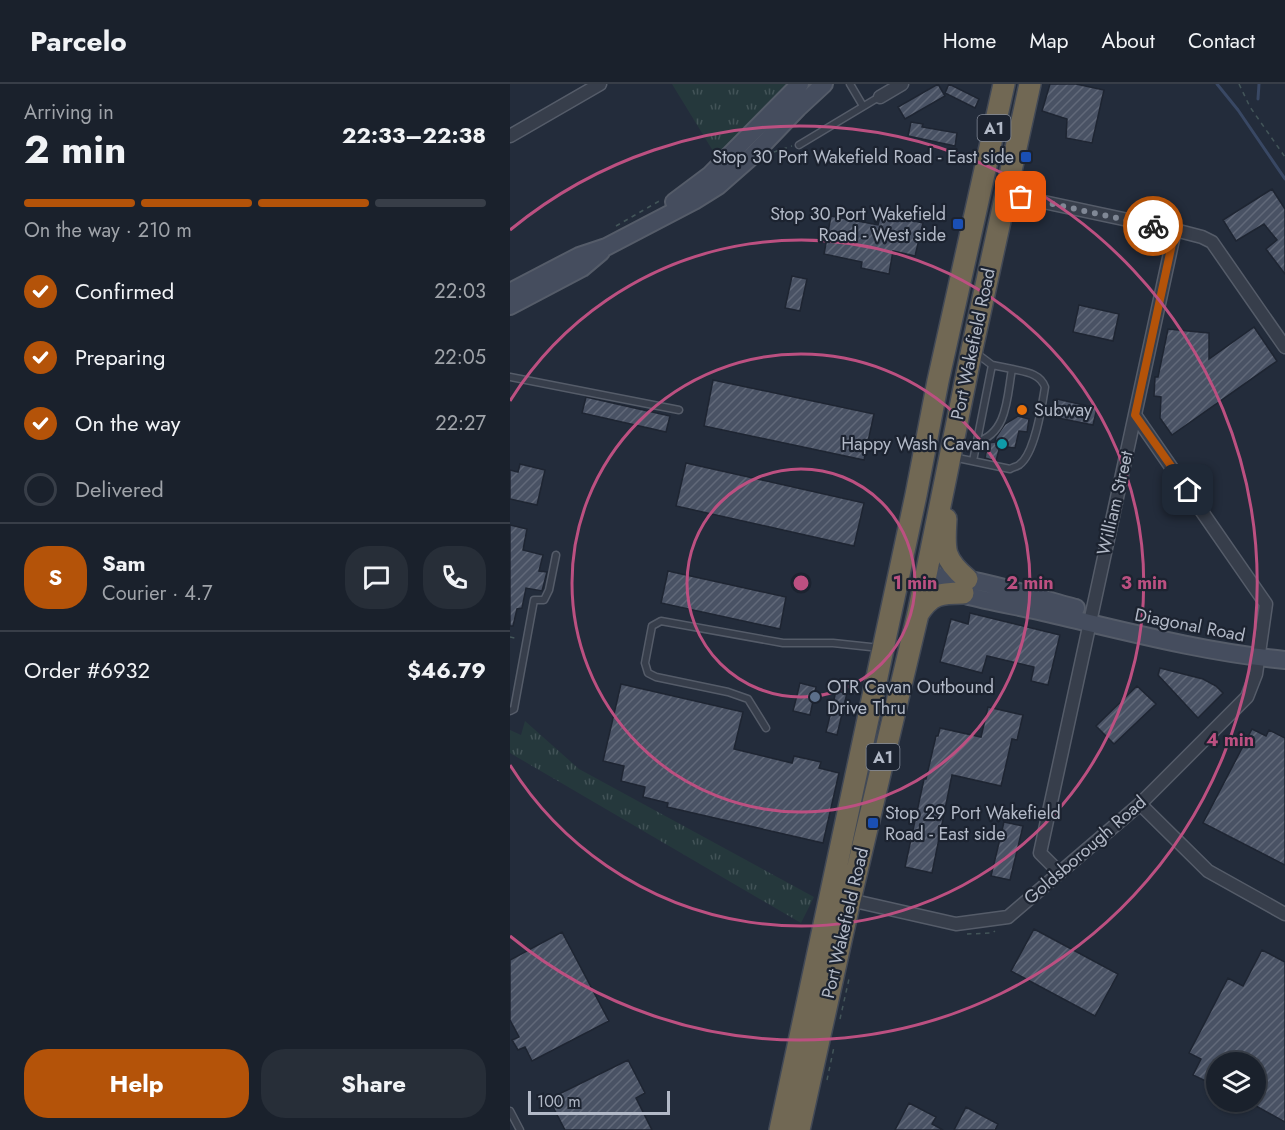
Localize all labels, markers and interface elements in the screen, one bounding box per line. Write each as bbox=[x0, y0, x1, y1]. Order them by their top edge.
text: Parcelo bbox=[30, 21, 127, 62]
text: Home bbox=[943, 26, 996, 56]
text: Map bbox=[1029, 26, 1069, 56]
text: About bbox=[1102, 26, 1155, 56]
text: Contact bbox=[1188, 26, 1255, 56]
text: Arriving in bbox=[24, 98, 114, 127]
road number: A1 bbox=[978, 115, 1010, 141]
text: 22:33–22:38 bbox=[342, 119, 486, 151]
text: 2 min bbox=[24, 121, 126, 178]
place label: Stop 30 Port Wakefield Road - East side bbox=[712, 144, 1014, 170]
marker: Stop 30 Port Wakefield Road - East side bbox=[1019, 150, 1033, 164]
pin bbox=[995, 171, 1046, 222]
icon: bag bbox=[1004, 180, 1037, 213]
courier bbox=[1123, 196, 1183, 256]
place label: Stop 30 Port Wakefield Road - West side bbox=[770, 201, 946, 248]
icon: bike bbox=[1137, 210, 1170, 243]
text: On the way · 210 m bbox=[24, 216, 192, 245]
marker: Stop 30 Port Wakefield Road - West side bbox=[951, 217, 965, 231]
street label: Port Wakefield Road bbox=[944, 266, 1002, 422]
icon: check bbox=[24, 275, 57, 308]
text: Confirmed bbox=[75, 275, 174, 307]
text: 22:03 bbox=[434, 277, 486, 306]
icon: check bbox=[24, 341, 57, 374]
text: Preparing bbox=[75, 341, 166, 373]
text: 22:05 bbox=[434, 343, 486, 372]
place label: Subway bbox=[1034, 397, 1092, 423]
marker: Subway bbox=[1015, 403, 1029, 417]
icon: check bbox=[24, 407, 57, 440]
text: On the way bbox=[75, 407, 180, 439]
text: 22:27 bbox=[435, 409, 486, 438]
place label: Happy Wash Cavan bbox=[841, 431, 990, 457]
marker: Happy Wash Cavan bbox=[995, 437, 1009, 451]
street label: William Street bbox=[1090, 448, 1140, 558]
pin bbox=[1162, 464, 1213, 515]
text: Delivered bbox=[75, 473, 164, 505]
icon: home bbox=[1171, 473, 1204, 506]
button: chat bbox=[345, 546, 408, 609]
button: phone bbox=[423, 546, 486, 609]
text: Sam bbox=[102, 547, 146, 579]
text: S bbox=[49, 561, 62, 593]
text: 1 min bbox=[893, 570, 937, 596]
text: 2 min bbox=[1006, 570, 1054, 596]
text: 3 min bbox=[1121, 570, 1167, 596]
centre of rings bbox=[791, 573, 811, 593]
text: Courier · 4.7 bbox=[102, 579, 213, 608]
street label: Diagonal Road bbox=[1132, 602, 1248, 648]
text: Order #6932 bbox=[24, 654, 150, 686]
text: $46.79 bbox=[407, 654, 486, 686]
place label: OTR Cavan Outbound Drive Thru bbox=[827, 674, 994, 721]
marker: OTR Cavan Outbound Drive Thru bbox=[808, 690, 822, 704]
text: 4 min bbox=[1206, 727, 1254, 753]
road number: A1 bbox=[866, 744, 899, 770]
street label: Goldsborough Road bbox=[1018, 789, 1152, 911]
place label: Stop 29 Port Wakefield Road - East side bbox=[885, 800, 1061, 847]
marker: Stop 29 Port Wakefield Road - East side bbox=[866, 816, 880, 830]
street label: Port Wakefield Road bbox=[815, 845, 875, 1001]
button: Help bbox=[24, 1049, 249, 1118]
button: Share bbox=[261, 1049, 486, 1118]
map controls bbox=[1206, 1052, 1266, 1112]
button: layers bbox=[1206, 1052, 1266, 1112]
scale bar bbox=[528, 1088, 670, 1116]
text: 100 m bbox=[537, 1090, 581, 1113]

